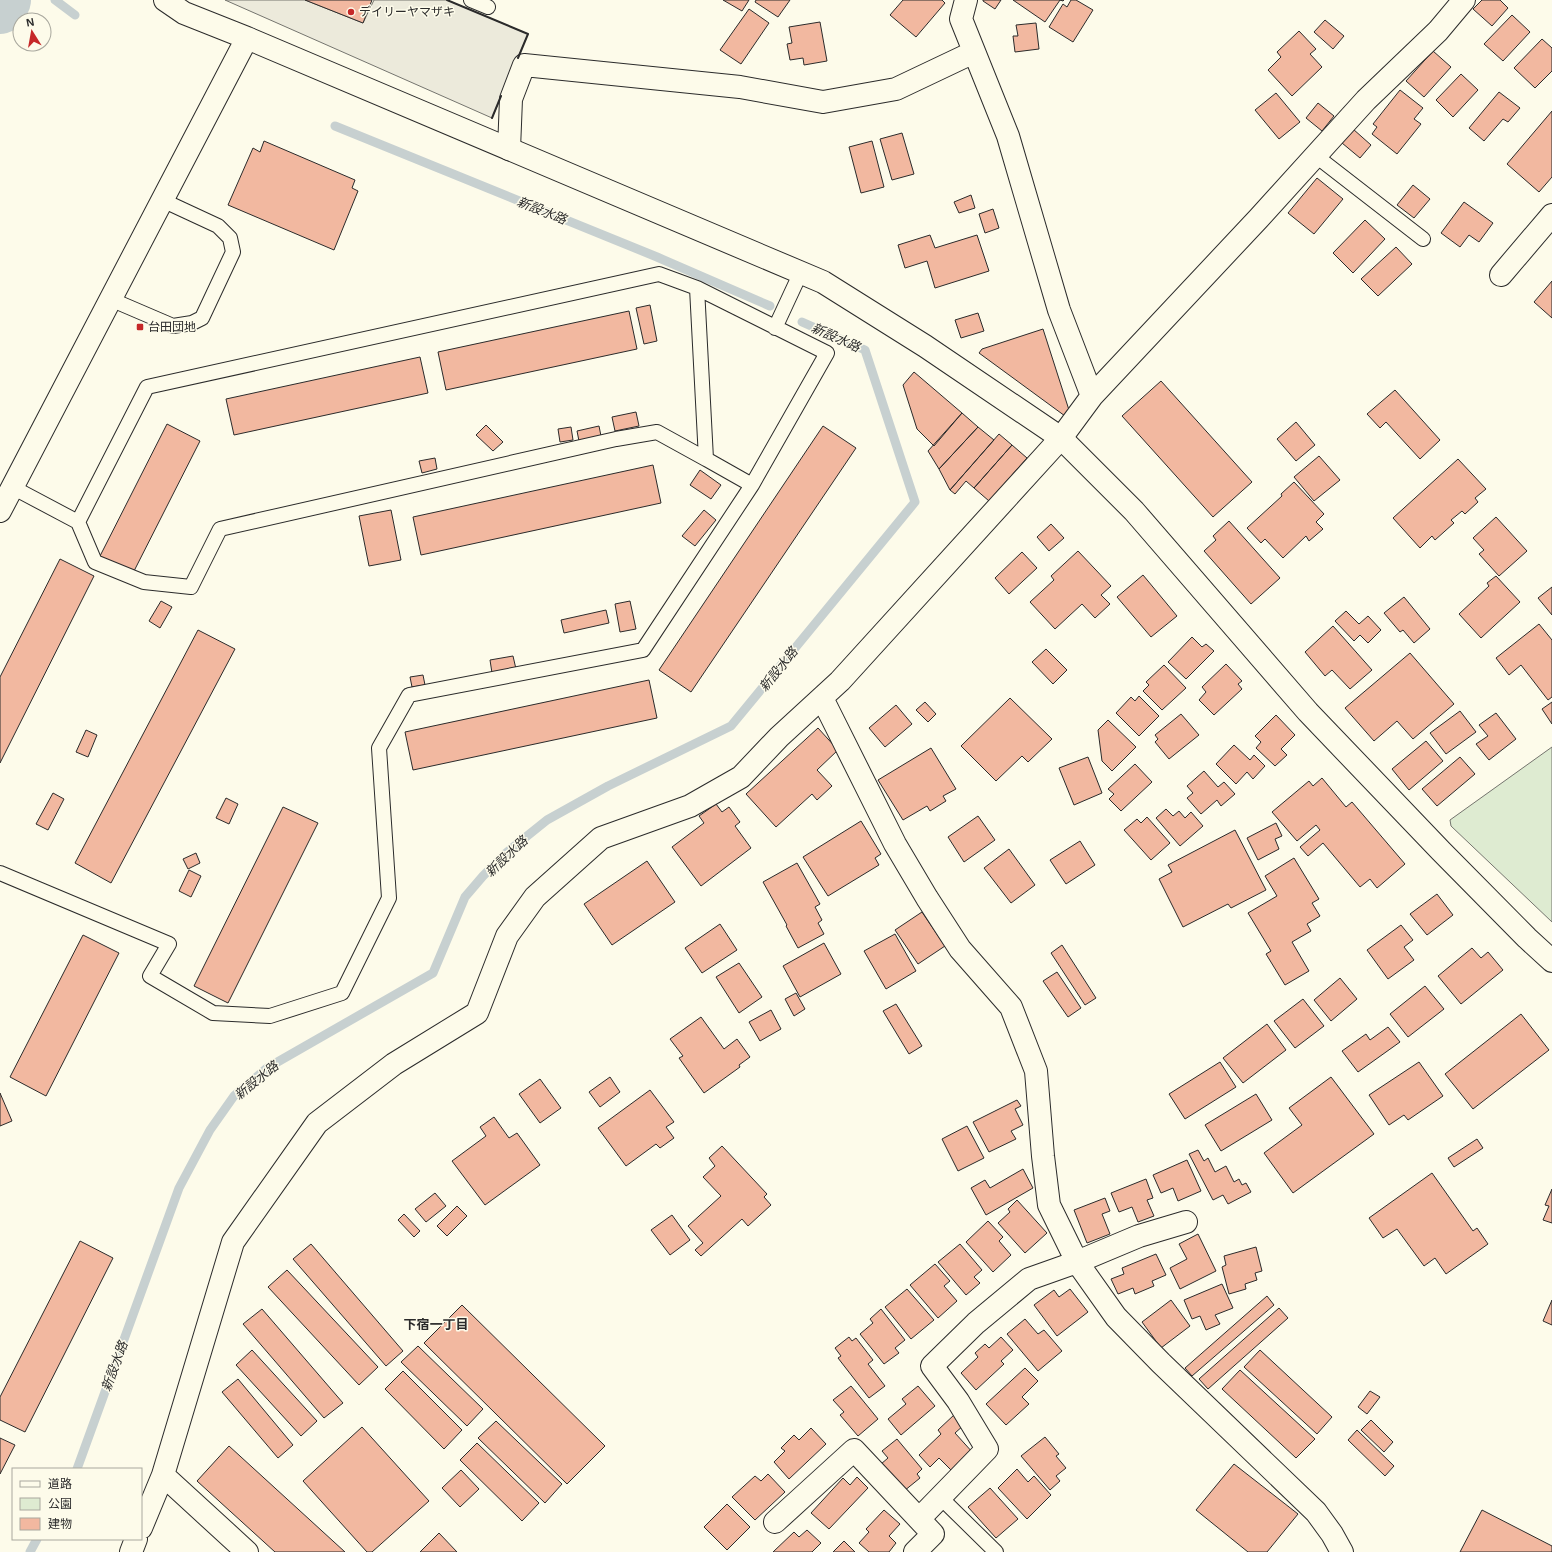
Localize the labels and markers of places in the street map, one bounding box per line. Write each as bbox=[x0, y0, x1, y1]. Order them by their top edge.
place label: デイリーヤマザキ bbox=[359, 5, 455, 19]
marker: デイリーヤマザキ bbox=[346, 7, 356, 17]
place label: 台田団地 bbox=[148, 320, 196, 334]
marker: 台田団地 bbox=[135, 322, 145, 332]

